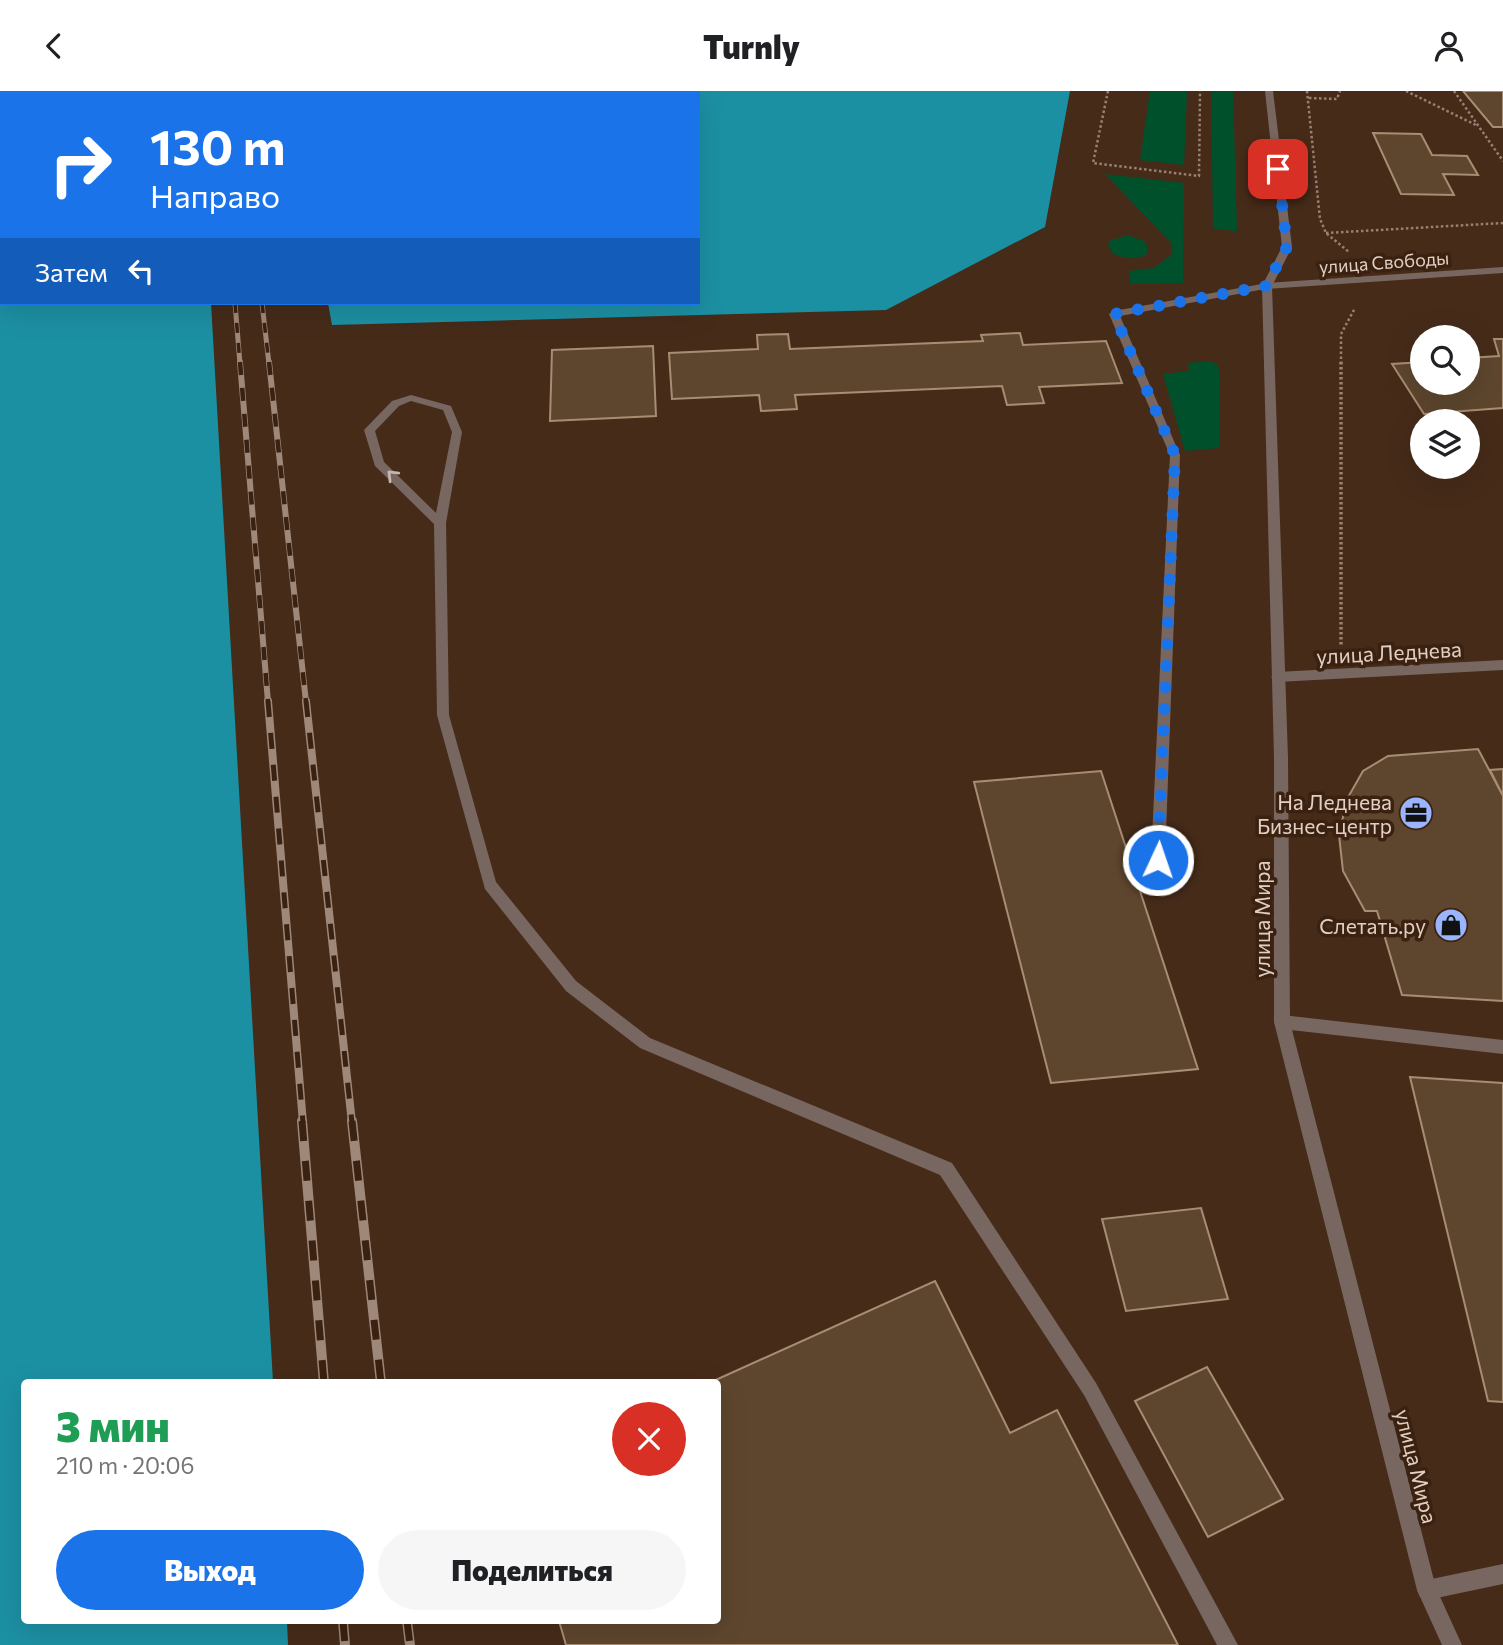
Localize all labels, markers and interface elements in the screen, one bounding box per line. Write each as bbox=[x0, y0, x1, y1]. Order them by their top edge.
text: Turnly bbox=[703, 26, 800, 66]
icon: back bbox=[35, 27, 73, 65]
icon: person bbox=[1430, 27, 1468, 65]
text: 130 m bbox=[150, 115, 285, 175]
icon: right bbox=[35, 119, 126, 210]
pin bbox=[1248, 139, 1308, 199]
icon: arrive bbox=[1259, 150, 1297, 188]
text: Направо bbox=[150, 175, 280, 215]
street label: улица Свободы bbox=[1318, 246, 1450, 278]
icon: left bbox=[122, 252, 160, 290]
text: Затем bbox=[35, 256, 108, 287]
map controls bbox=[1410, 325, 1480, 479]
button: search bbox=[1410, 325, 1480, 395]
button: layers bbox=[1410, 409, 1480, 479]
one-way arrow bbox=[387, 471, 400, 484]
street label: улица Леднева bbox=[1316, 636, 1462, 668]
place label: На Леднева Бизнес-центр bbox=[1257, 789, 1392, 838]
office icon: На Леднева Бизнес-центр bbox=[1397, 794, 1435, 832]
position arrow bbox=[1121, 823, 1195, 897]
street label: улица Мира bbox=[1249, 861, 1274, 977]
shop icon: Слетать.ру bbox=[1432, 906, 1470, 944]
place label: Слетать.ру bbox=[1319, 913, 1426, 938]
text: 3 мин bbox=[56, 1399, 170, 1451]
button: close bbox=[612, 1402, 686, 1476]
street label: улица Мира bbox=[1391, 1406, 1443, 1526]
text: 210 m · 20:06 bbox=[56, 1451, 194, 1479]
button: Выход bbox=[56, 1530, 364, 1610]
button: Поделиться bbox=[378, 1530, 686, 1610]

